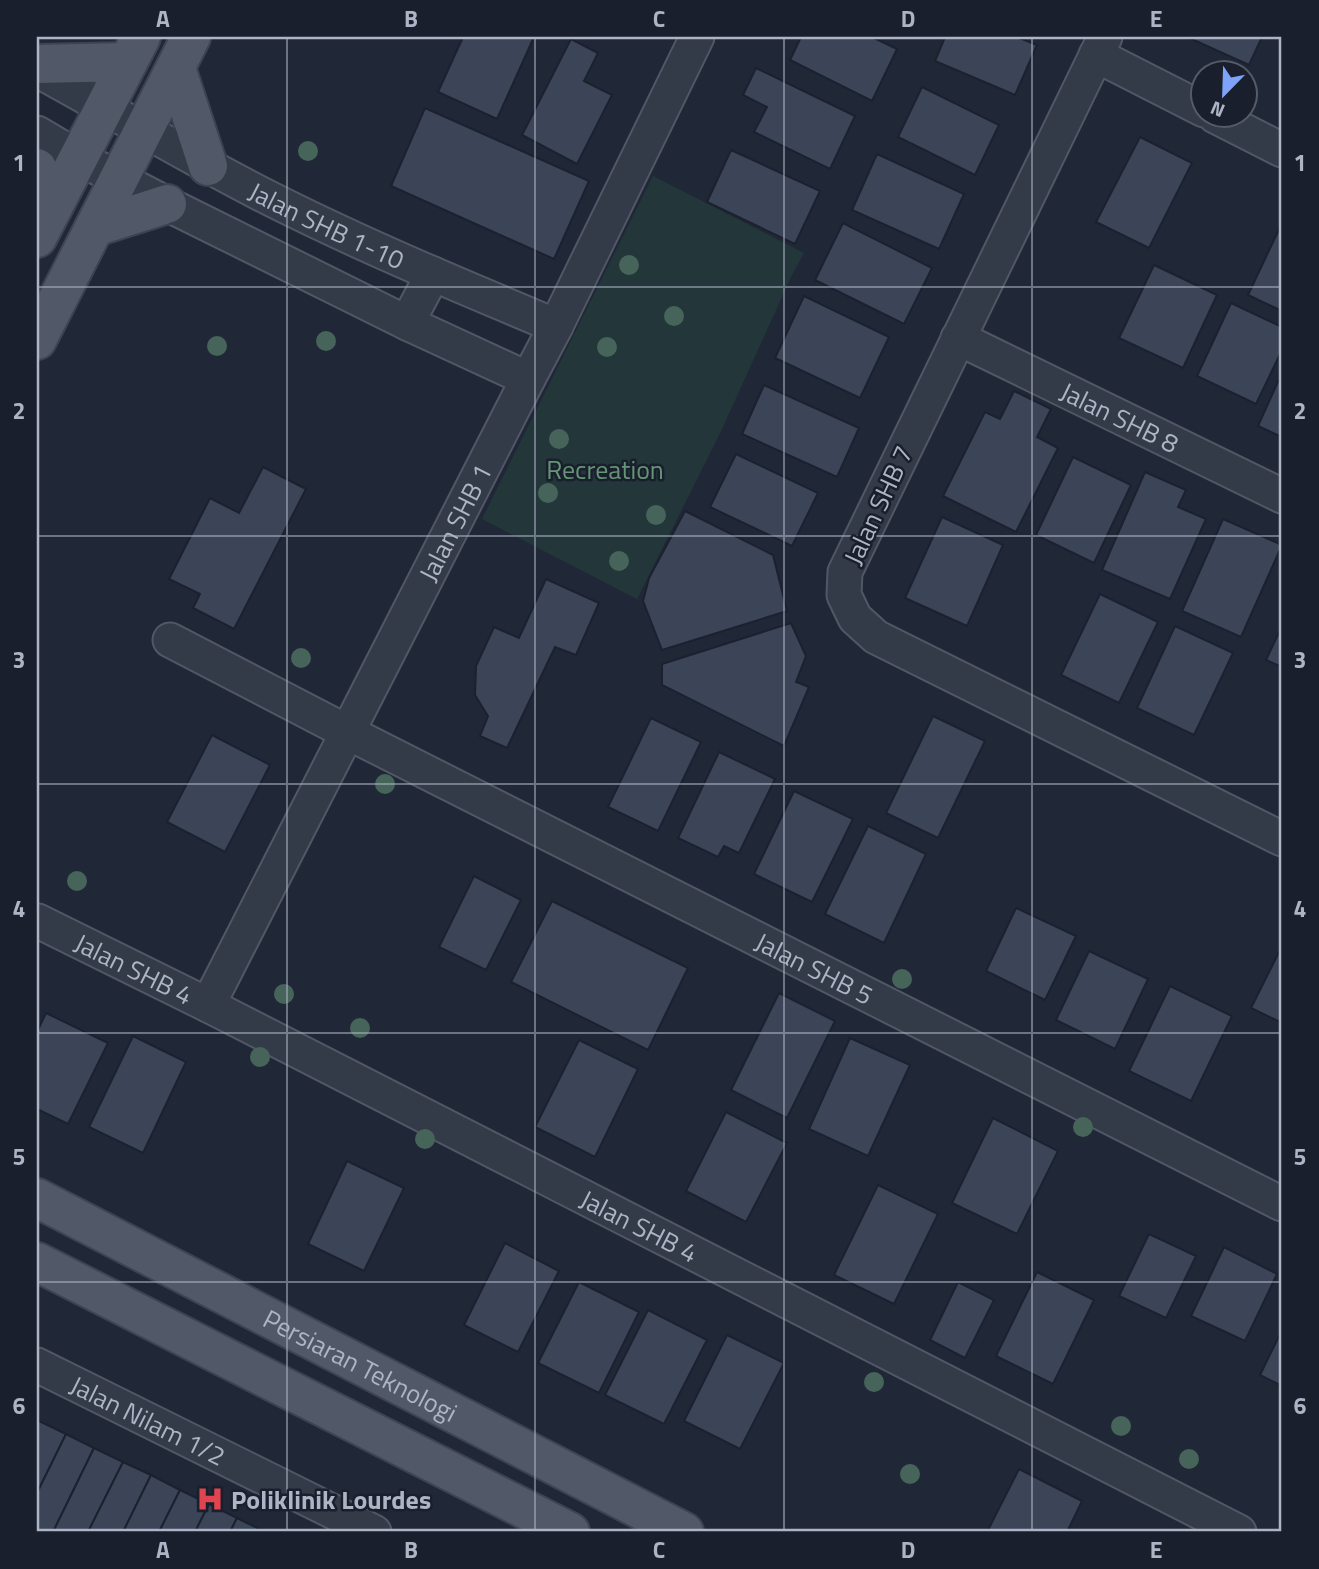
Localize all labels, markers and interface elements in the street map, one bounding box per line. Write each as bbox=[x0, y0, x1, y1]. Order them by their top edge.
text: A bbox=[156, 1, 170, 36]
text: B bbox=[404, 1, 418, 36]
text: C bbox=[653, 1, 665, 36]
text: D bbox=[901, 1, 915, 36]
text: E bbox=[1150, 1, 1162, 36]
north arrow bbox=[1190, 60, 1260, 130]
text: N bbox=[1205, 94, 1229, 126]
text: 1 bbox=[13, 145, 25, 180]
text: 1 bbox=[1294, 145, 1306, 180]
street label: Jalan SHB 1-10 bbox=[242, 172, 411, 279]
street label: Jalan SHB 8 bbox=[1054, 371, 1186, 462]
text: 2 bbox=[13, 393, 25, 428]
text: 2 bbox=[1294, 393, 1306, 428]
street label: Jalan SHB 7 bbox=[833, 439, 923, 571]
park label: Recreation bbox=[546, 450, 664, 489]
street label: Jalan SHB 1 bbox=[408, 457, 501, 588]
text: 3 bbox=[13, 642, 25, 677]
text: 3 bbox=[1294, 642, 1306, 677]
text: 4 bbox=[13, 891, 25, 926]
text: 4 bbox=[1294, 891, 1306, 926]
street label: Jalan SHB 5 bbox=[749, 922, 880, 1014]
street label: Jalan SHB 4 bbox=[68, 923, 200, 1014]
text: 5 bbox=[13, 1139, 25, 1174]
text: 5 bbox=[1294, 1139, 1306, 1174]
street label: Jalan SHB 4 bbox=[574, 1179, 705, 1272]
street label: Persiaran Teknologi bbox=[257, 1299, 464, 1431]
street label: Jalan Nilam 1/2 bbox=[64, 1365, 232, 1475]
text: 6 bbox=[13, 1388, 26, 1423]
text: 6 bbox=[1294, 1388, 1307, 1423]
place label: Poliklinik Lourdes bbox=[231, 1480, 431, 1519]
hospital icon: Poliklinik Lourdes bbox=[195, 1484, 225, 1514]
text: A bbox=[156, 1532, 170, 1567]
text: B bbox=[404, 1532, 418, 1567]
text: C bbox=[653, 1532, 665, 1567]
text: D bbox=[901, 1532, 915, 1567]
text: E bbox=[1150, 1532, 1162, 1567]

